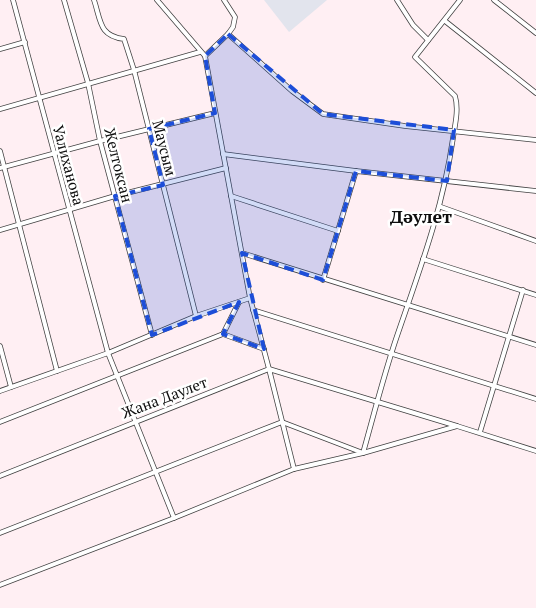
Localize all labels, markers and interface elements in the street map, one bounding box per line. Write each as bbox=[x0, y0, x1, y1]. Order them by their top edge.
street label: Маусым bbox=[148, 118, 182, 178]
street label: Уалиханова bbox=[49, 123, 89, 208]
street label: Желтоксан bbox=[100, 125, 138, 205]
district label: Дәулет bbox=[390, 204, 452, 228]
street label: Жана Даулет bbox=[118, 371, 210, 423]

